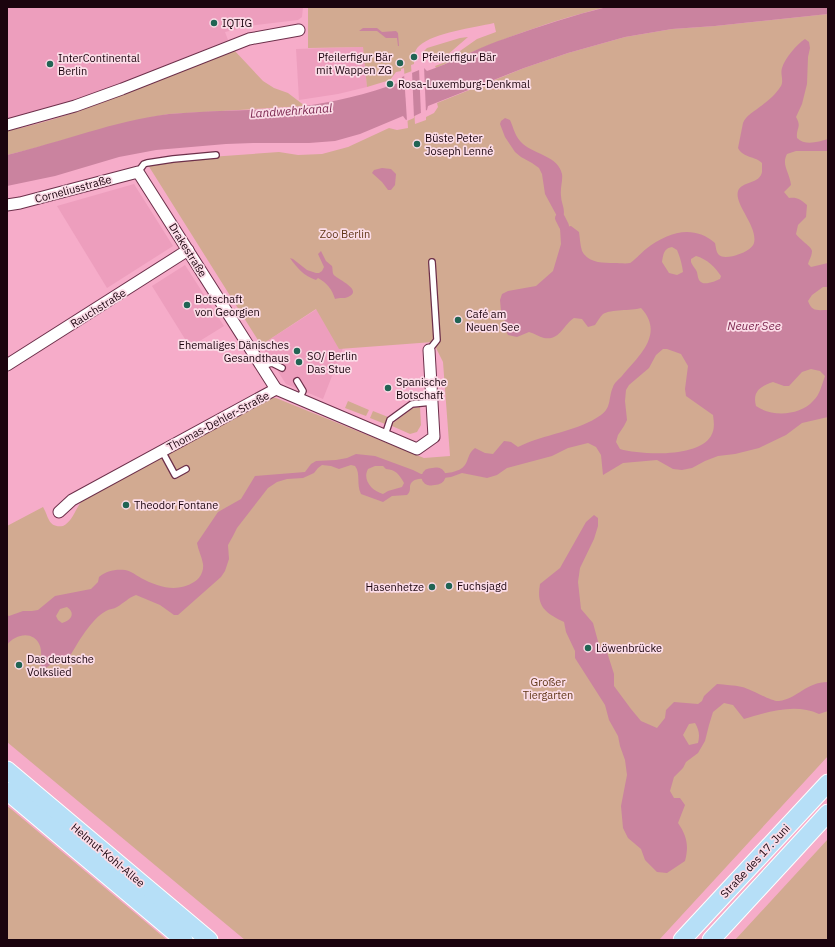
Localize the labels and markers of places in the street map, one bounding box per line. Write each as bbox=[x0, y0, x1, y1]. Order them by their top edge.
place label: IQTIG bbox=[222, 16, 252, 30]
marker: IQTIG bbox=[209, 18, 219, 28]
place label: Pfeilerfigur Bär mit Wappen ZG bbox=[316, 50, 392, 77]
place label: Pfeilerfigur Bär bbox=[422, 50, 496, 64]
place label: InterContinental Berlin bbox=[58, 51, 140, 78]
marker: Pfeilerfigur Bär bbox=[409, 52, 419, 62]
marker: Pfeilerfigur Bär mit Wappen ZG bbox=[395, 58, 405, 68]
marker: InterContinental Berlin bbox=[45, 59, 55, 69]
place label: Rosa-Luxemburg-Denkmal bbox=[398, 77, 530, 91]
marker: Rosa-Luxemburg-Denkmal bbox=[385, 79, 395, 89]
place label: Büste Peter Joseph Lenné bbox=[425, 131, 493, 158]
marker: Büste Peter Joseph Lenné bbox=[412, 139, 422, 149]
place label: Botschaft von Georgien bbox=[195, 292, 260, 319]
marker: Botschaft von Georgien bbox=[182, 300, 192, 310]
place label: Café am Neuen See bbox=[466, 307, 519, 334]
marker: Café am Neuen See bbox=[453, 315, 463, 325]
place label: Ehemaliges Dänisches Gesandthaus bbox=[179, 338, 289, 365]
marker: Ehemaliges Dänisches Gesandthaus bbox=[292, 346, 302, 356]
place label: SO/ Berlin Das Stue bbox=[307, 349, 357, 376]
marker: SO/ Berlin Das Stue bbox=[294, 357, 304, 367]
place label: Spanische Botschaft bbox=[396, 375, 447, 402]
marker: Spanische Botschaft bbox=[383, 383, 393, 393]
place label: Theodor Fontane bbox=[134, 498, 218, 512]
marker: Theodor Fontane bbox=[121, 500, 131, 510]
place label: Fuchsjagd bbox=[457, 579, 507, 593]
place label: Hasenhetze bbox=[366, 580, 424, 594]
marker: Fuchsjagd bbox=[444, 581, 454, 591]
marker: Hasenhetze bbox=[427, 582, 437, 592]
place label: Löwenbrücke bbox=[596, 641, 662, 655]
marker: Löwenbrücke bbox=[583, 643, 593, 653]
place label: Das deutsche Volkslied bbox=[27, 652, 94, 679]
marker: Das deutsche Volkslied bbox=[14, 660, 24, 670]

